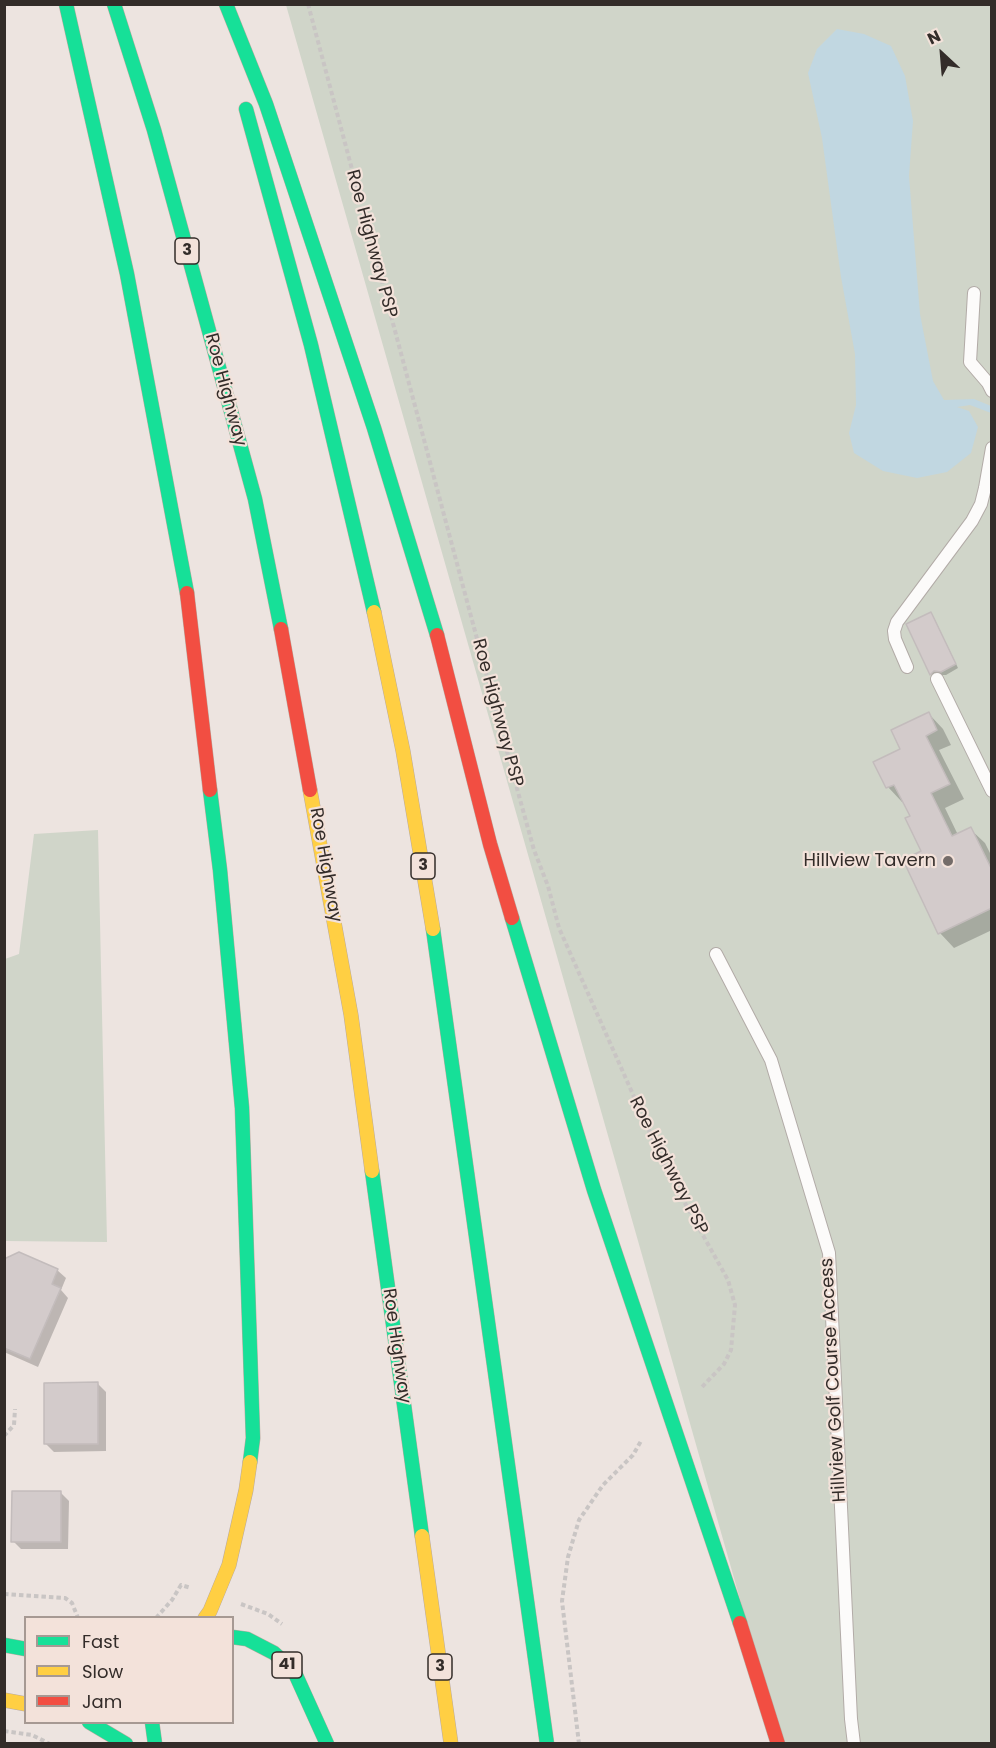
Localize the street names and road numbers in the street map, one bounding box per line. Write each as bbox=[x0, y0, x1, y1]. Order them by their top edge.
street label: Roe Highway PSP bbox=[341, 168, 401, 320]
road number: 3 bbox=[175, 238, 199, 264]
street label: Roe Highway bbox=[200, 331, 250, 449]
street label: Roe Highway PSP bbox=[467, 637, 527, 789]
street label: Roe Highway bbox=[304, 806, 346, 924]
road number: 3 bbox=[411, 853, 435, 879]
street label: Roe Highway PSP bbox=[624, 1093, 712, 1239]
street label: Hillview Golf Course Access bbox=[817, 1257, 851, 1503]
street label: Roe Highway bbox=[377, 1287, 415, 1405]
road number: 41 bbox=[272, 1652, 302, 1678]
road number: 3 bbox=[428, 1654, 452, 1680]

